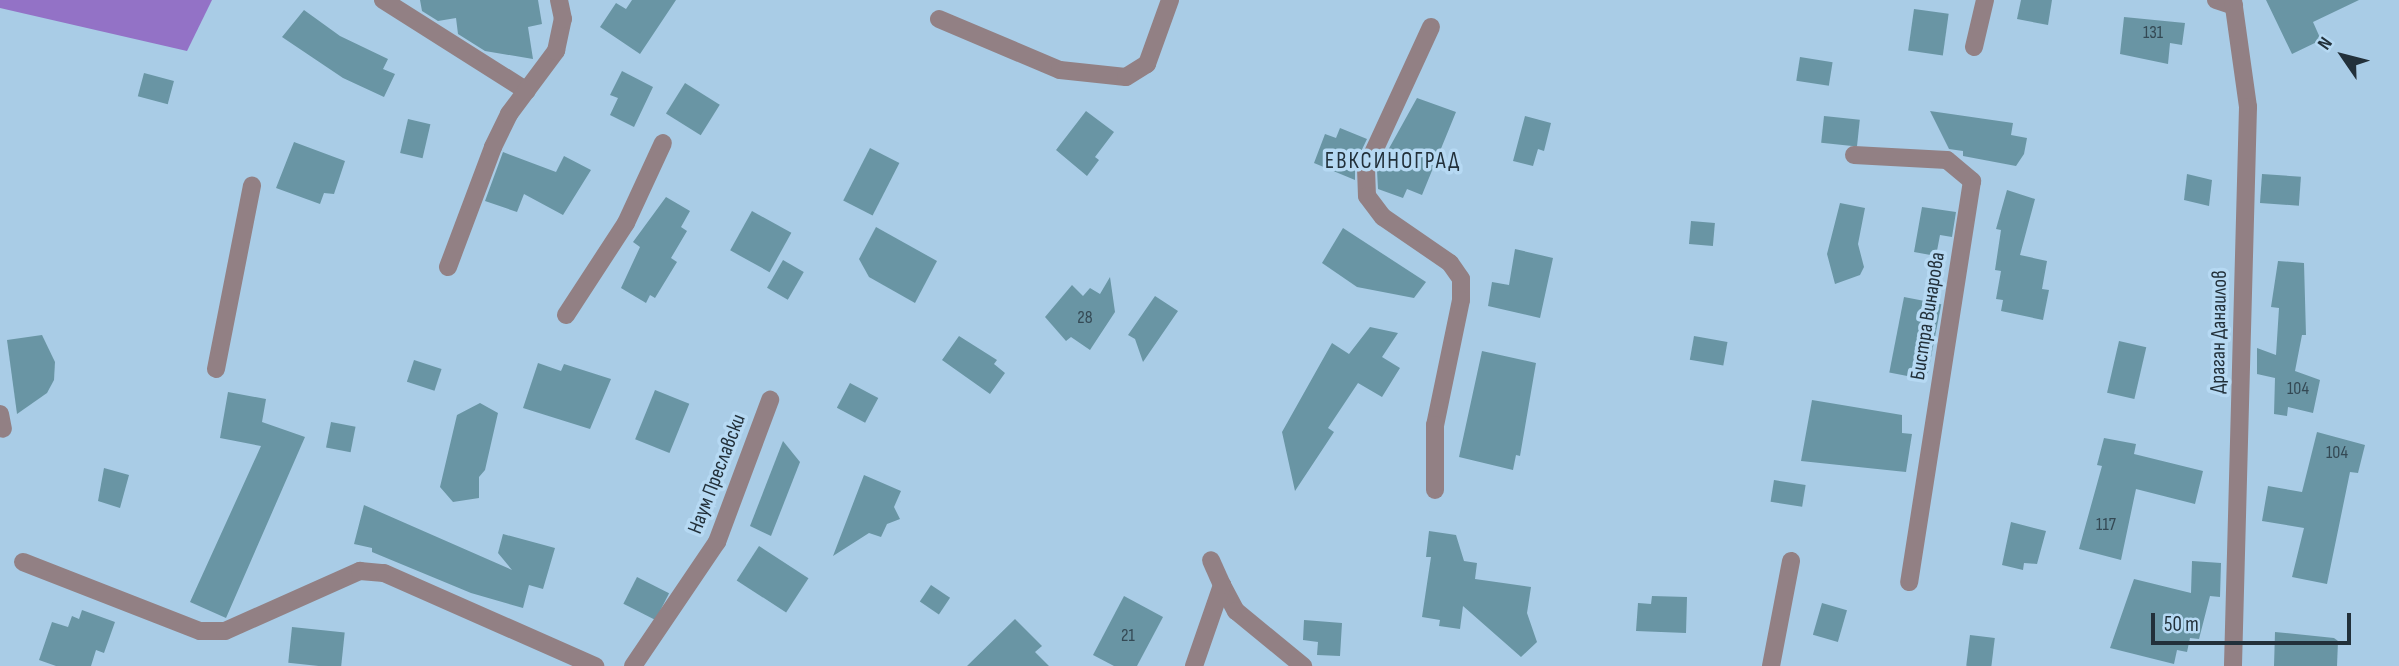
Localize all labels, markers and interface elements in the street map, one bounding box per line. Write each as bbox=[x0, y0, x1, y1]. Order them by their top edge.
north arrow bbox=[2308, 21, 2378, 91]
house number: 131 bbox=[2143, 22, 2163, 44]
text: N bbox=[2313, 33, 2338, 54]
district label: ЕВКСИНОГРАД bbox=[1326, 147, 1460, 175]
street label: Бистра Винарова bbox=[1905, 250, 1951, 382]
street label: Драган Данаилов bbox=[2205, 270, 2233, 394]
house number: 28 bbox=[1077, 307, 1093, 329]
house number: 104 bbox=[2287, 378, 2309, 400]
street label: Наум Преславски bbox=[683, 411, 751, 537]
house number: 104 bbox=[2326, 442, 2348, 464]
house number: 117 bbox=[2096, 514, 2116, 536]
scale bar bbox=[2154, 600, 2354, 644]
text: 50 m bbox=[2164, 612, 2199, 637]
house number: 21 bbox=[1121, 625, 1135, 647]

